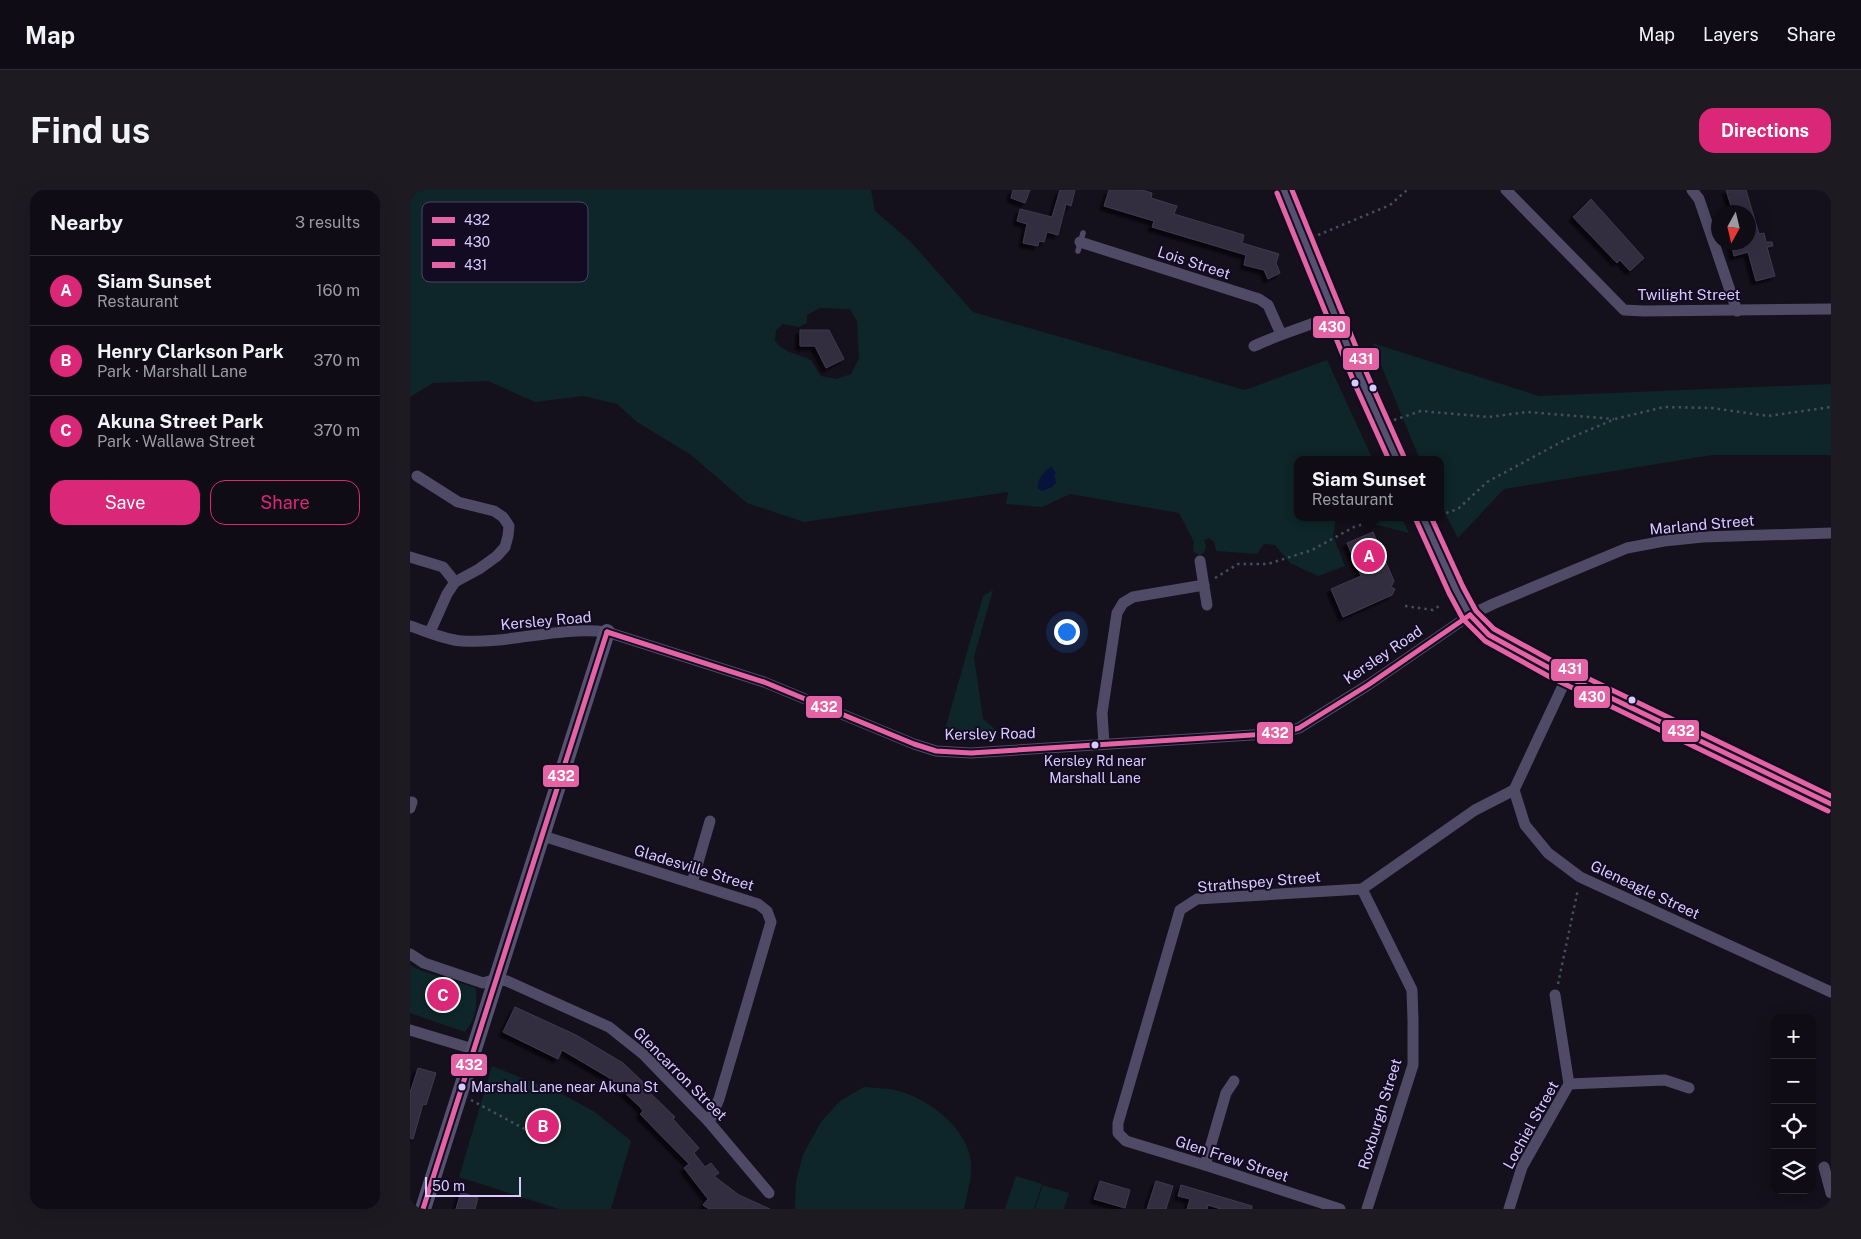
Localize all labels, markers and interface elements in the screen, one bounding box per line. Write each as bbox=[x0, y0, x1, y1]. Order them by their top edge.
text: Map bbox=[25, 21, 75, 49]
text: Map bbox=[1639, 24, 1675, 45]
text: Layers bbox=[1703, 24, 1759, 45]
text: Share bbox=[1787, 24, 1836, 45]
button: Directions bbox=[1699, 108, 1831, 153]
text: Find us bbox=[30, 110, 150, 151]
legend bbox=[422, 202, 588, 282]
north arrow bbox=[1711, 205, 1756, 250]
text: Nearby bbox=[50, 210, 123, 235]
text: 432 bbox=[464, 212, 490, 228]
text: 3 results bbox=[295, 213, 360, 232]
text: 430 bbox=[464, 234, 490, 250]
street label: Lois Street bbox=[1156, 243, 1233, 282]
text: 431 bbox=[464, 257, 487, 273]
text: Siam Sunset bbox=[97, 270, 212, 292]
text: A bbox=[60, 281, 72, 300]
text: 160 m bbox=[316, 281, 360, 300]
street label: Twilight Street bbox=[1638, 286, 1741, 303]
text: Restaurant bbox=[97, 292, 179, 311]
line badge: 430 bbox=[1312, 315, 1351, 339]
text: 430 bbox=[1318, 319, 1346, 335]
text: Henry Clarkson Park bbox=[97, 340, 284, 362]
line badge: 431 bbox=[1342, 347, 1380, 371]
text: B bbox=[61, 351, 71, 370]
text: 370 m bbox=[313, 351, 360, 370]
text: 431 bbox=[1349, 351, 1373, 367]
text: Park · Marshall Lane bbox=[97, 362, 247, 381]
unlabelled marker bbox=[1350, 378, 1360, 388]
unlabelled marker bbox=[1368, 383, 1378, 393]
text: Akuna Street Park bbox=[97, 410, 263, 432]
text: C bbox=[60, 421, 72, 440]
text: 370 m bbox=[313, 421, 360, 440]
text: Park · Wallawa Street bbox=[97, 432, 255, 451]
popup bbox=[1294, 456, 1444, 521]
text: Siam Sunset bbox=[1312, 468, 1426, 490]
button: Save bbox=[50, 480, 200, 525]
button: Share bbox=[210, 480, 360, 525]
text: Restaurant bbox=[1312, 490, 1394, 509]
street label: Marland Street bbox=[1649, 511, 1755, 538]
pin: A bbox=[1353, 537, 1385, 575]
street label: Kersley Road bbox=[500, 608, 592, 633]
your location bbox=[1054, 619, 1080, 645]
street label: Kersley Road bbox=[1340, 622, 1425, 687]
line badge: 431 bbox=[1550, 658, 1589, 682]
text: 431 bbox=[1558, 661, 1582, 677]
line badge: 430 bbox=[1573, 685, 1611, 709]
text: 430 bbox=[1578, 689, 1606, 705]
line badge: 432 bbox=[805, 695, 843, 719]
unlabelled marker bbox=[1627, 695, 1637, 705]
text: 432 bbox=[810, 699, 838, 715]
line badge: 432 bbox=[1661, 719, 1700, 743]
line badge: 432 bbox=[1256, 721, 1294, 745]
text: 432 bbox=[1667, 723, 1695, 739]
street label: Kersley Road bbox=[944, 724, 1036, 743]
text: 432 bbox=[1261, 725, 1289, 741]
marker: Kersley Rd near Marshall Lane bbox=[1090, 740, 1100, 750]
place label: Kersley Rd near Marshall Lane bbox=[1044, 753, 1146, 786]
line badge: 432 bbox=[542, 764, 580, 788]
text: 432 bbox=[547, 768, 575, 784]
street label: Gladesville Street bbox=[632, 841, 756, 894]
street label: Gleneagle Street bbox=[1588, 857, 1703, 922]
street label: Strathspey Street bbox=[1196, 868, 1322, 895]
pin: C bbox=[427, 976, 459, 1014]
map controls bbox=[1771, 1014, 1816, 1194]
button: + bbox=[1771, 1014, 1816, 1059]
street label: Glencarron Street bbox=[630, 1023, 731, 1124]
line badge: 432 bbox=[450, 1053, 488, 1077]
street label: Roxburgh Street bbox=[1355, 1056, 1405, 1171]
text: 432 bbox=[455, 1057, 483, 1073]
button: − bbox=[1771, 1059, 1816, 1104]
street label: Lochiel Street bbox=[1499, 1078, 1562, 1172]
place label: Marshall Lane near Akuna St bbox=[471, 1079, 658, 1095]
marker: Marshall Lane near Akuna St bbox=[457, 1082, 467, 1092]
button: locate bbox=[1771, 1104, 1816, 1149]
pin: B bbox=[527, 1107, 559, 1145]
street label: Glen Frew Street bbox=[1173, 1132, 1291, 1185]
button: layers bbox=[1771, 1149, 1816, 1194]
scale bar bbox=[425, 1174, 521, 1197]
text: 50 m bbox=[432, 1178, 465, 1194]

